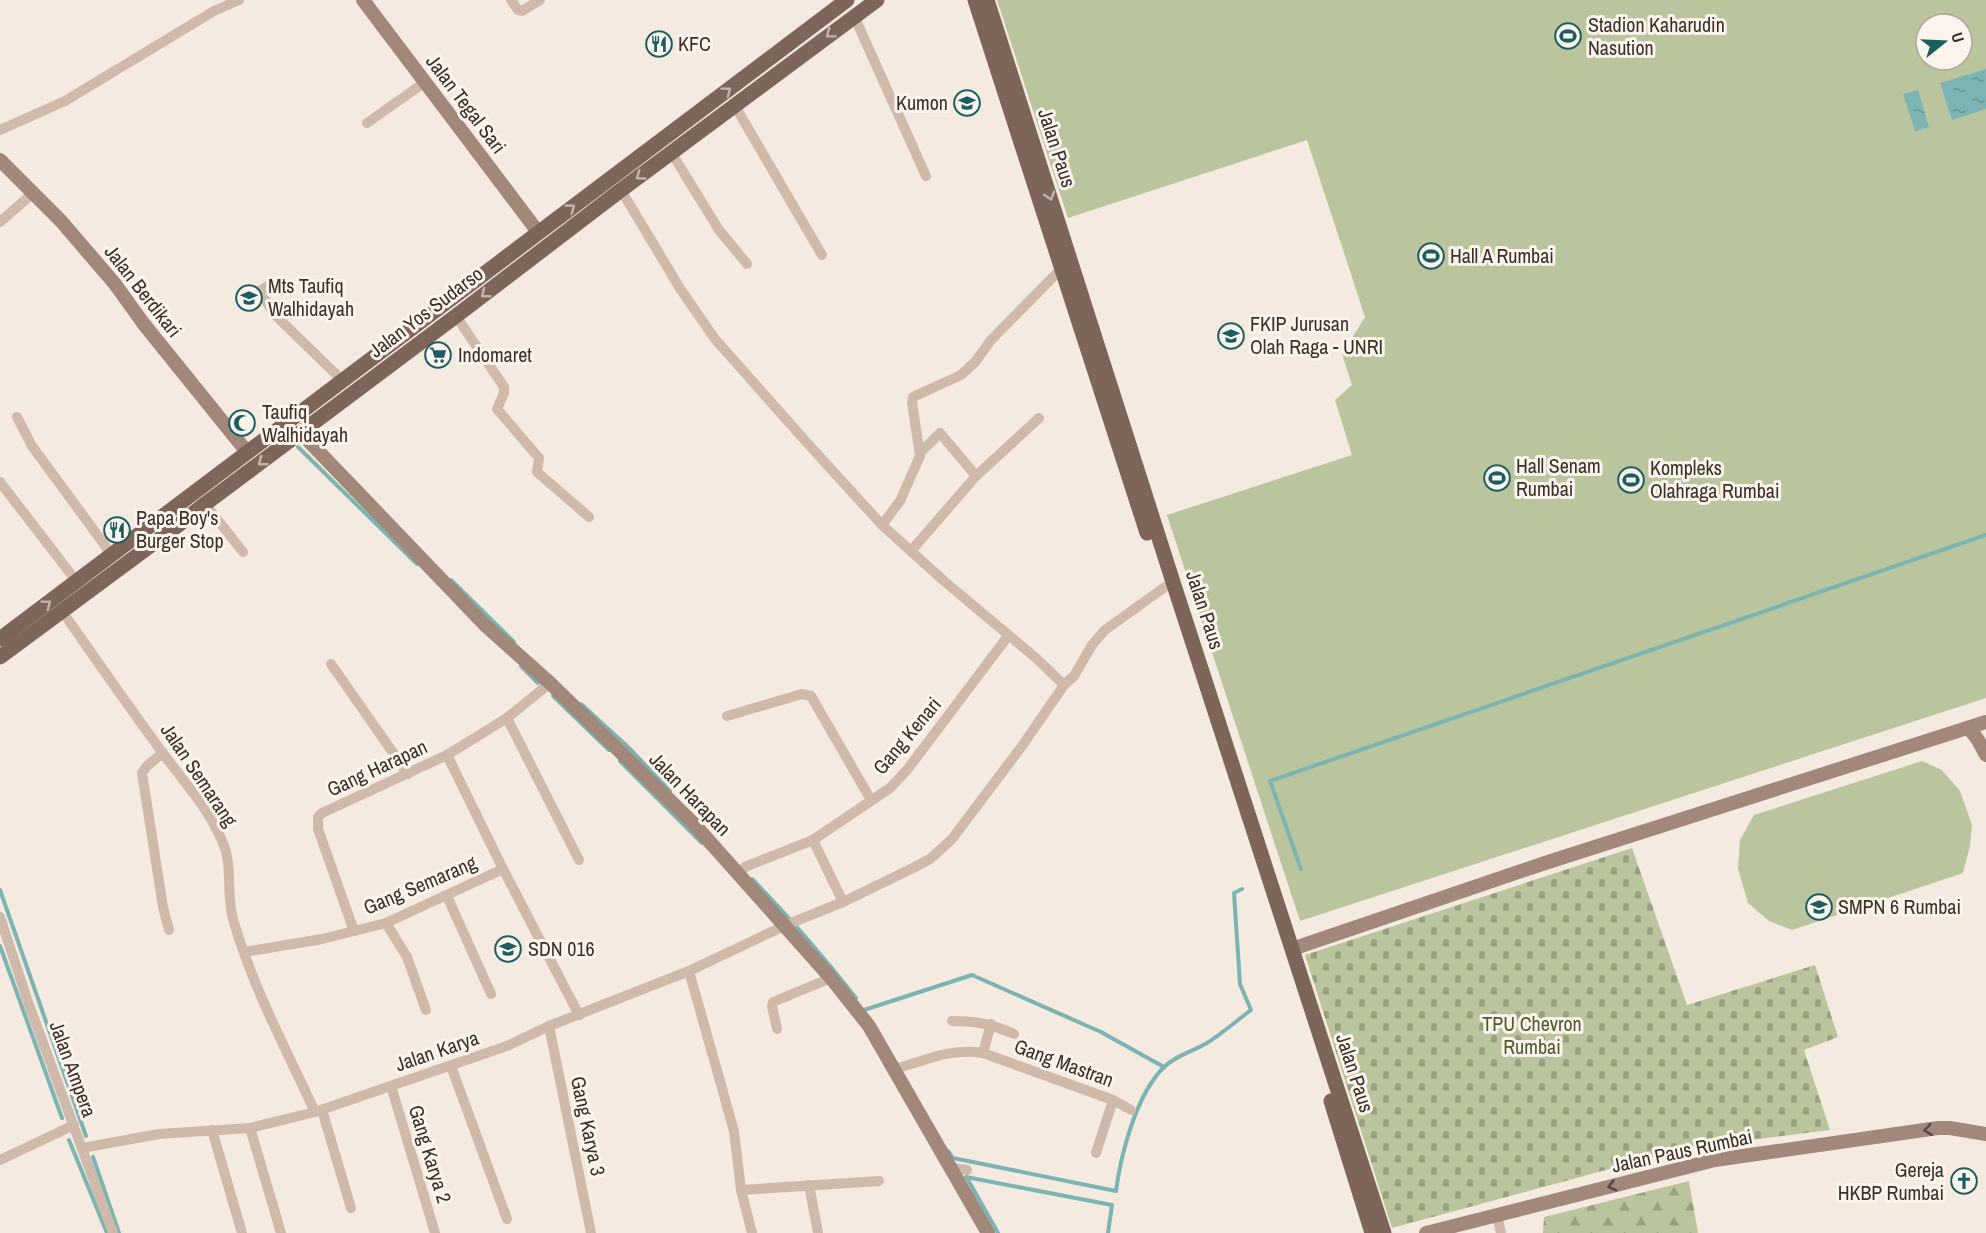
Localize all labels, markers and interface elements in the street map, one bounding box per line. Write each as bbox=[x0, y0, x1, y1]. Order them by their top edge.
place label: Stadion Kaharudin Nasution bbox=[1588, 11, 1725, 61]
north arrow bbox=[1914, 12, 1974, 72]
sports icon: Stadion Kaharudin Nasution bbox=[1553, 21, 1583, 51]
one-way arrow bbox=[825, 27, 836, 38]
restaurant icon: KFC bbox=[644, 29, 674, 59]
text: U bbox=[1946, 29, 1970, 45]
place label: KFC bbox=[678, 30, 711, 57]
street label: Jalan Tegal Sari bbox=[420, 49, 512, 159]
one-way arrow bbox=[721, 88, 732, 99]
school or university icon: Kumon bbox=[952, 88, 982, 118]
place label: Kumon bbox=[896, 89, 948, 116]
street label: Jalan Paus bbox=[1032, 105, 1083, 191]
one-way arrow bbox=[635, 169, 646, 180]
one-way arrow bbox=[1043, 190, 1055, 201]
one-way arrow bbox=[564, 204, 575, 215]
street label: Jalan Berdikari bbox=[99, 239, 188, 342]
sports icon: Hall A Rumbai bbox=[1416, 241, 1446, 271]
place label: Hall A Rumbai bbox=[1450, 242, 1554, 269]
street label: Jalan Yos Sudarso bbox=[363, 260, 488, 363]
place label: Mts Taufiq Walhidayah bbox=[268, 272, 354, 322]
school or university icon: Mts Taufiq Walhidayah bbox=[234, 283, 264, 313]
one-way arrow bbox=[480, 287, 491, 298]
place label: FKIP Jurusan Olah Raga - UNRI bbox=[1250, 310, 1383, 360]
school or university icon: FKIP Jurusan Olah Raga - UNRI bbox=[1216, 321, 1246, 351]
supermarket icon: Indomaret bbox=[423, 340, 453, 370]
place label: Indomaret bbox=[458, 341, 532, 368]
place label: Taufiq Walhidayah bbox=[262, 398, 348, 448]
mosque icon: Taufiq Walhidayah bbox=[227, 408, 257, 438]
place label: Hall Senam Rumbai bbox=[1516, 452, 1601, 502]
one-way arrow bbox=[257, 454, 268, 465]
place label: Kompleks Olahraga Rumbai bbox=[1650, 454, 1779, 504]
sports icon: Hall Senam Rumbai bbox=[1482, 463, 1512, 493]
sports icon: Kompleks Olahraga Rumbai bbox=[1616, 465, 1646, 495]
place label: Papa Boy's Burger Stop bbox=[136, 504, 224, 554]
restaurant icon: Papa Boy's Burger Stop bbox=[102, 515, 132, 545]
street label: Jalan Paus bbox=[1180, 567, 1231, 653]
one-way arrow bbox=[40, 600, 51, 611]
street label: Gang Kenari bbox=[866, 691, 947, 780]
street label: Jalan Semarang bbox=[155, 718, 244, 832]
street label: Gang Harapan bbox=[322, 733, 431, 803]
street label: Jalan Harapan bbox=[644, 746, 737, 841]
street label: Gang Semarang bbox=[359, 849, 480, 920]
school or university icon: SMPN 6 Rumbai bbox=[1804, 892, 1834, 922]
place label: SMPN 6 Rumbai bbox=[1838, 893, 1961, 920]
school or university icon: SDN 016 bbox=[493, 934, 523, 964]
place label: SDN 016 bbox=[528, 935, 595, 962]
park label: TPU Chevron Rumbai bbox=[1482, 1010, 1582, 1060]
street label: Jalan Ampera bbox=[44, 1017, 103, 1121]
street label: Jalan Karya bbox=[391, 1024, 482, 1077]
street label: Jalan Paus bbox=[1330, 1030, 1381, 1116]
street label: Gang Mastran bbox=[1011, 1032, 1118, 1093]
street label: Gang Karya 3 bbox=[565, 1074, 612, 1178]
street label: Gang Karya 2 bbox=[403, 1102, 458, 1206]
street label: Jalan Paus Rumbai bbox=[1609, 1122, 1755, 1179]
one-way arrow bbox=[1923, 1123, 1933, 1135]
place label: Gereja HKBP Rumbai bbox=[1838, 1156, 1944, 1206]
church icon: Gereja HKBP Rumbai bbox=[1949, 1166, 1979, 1196]
one-way arrow bbox=[1608, 1178, 1618, 1191]

